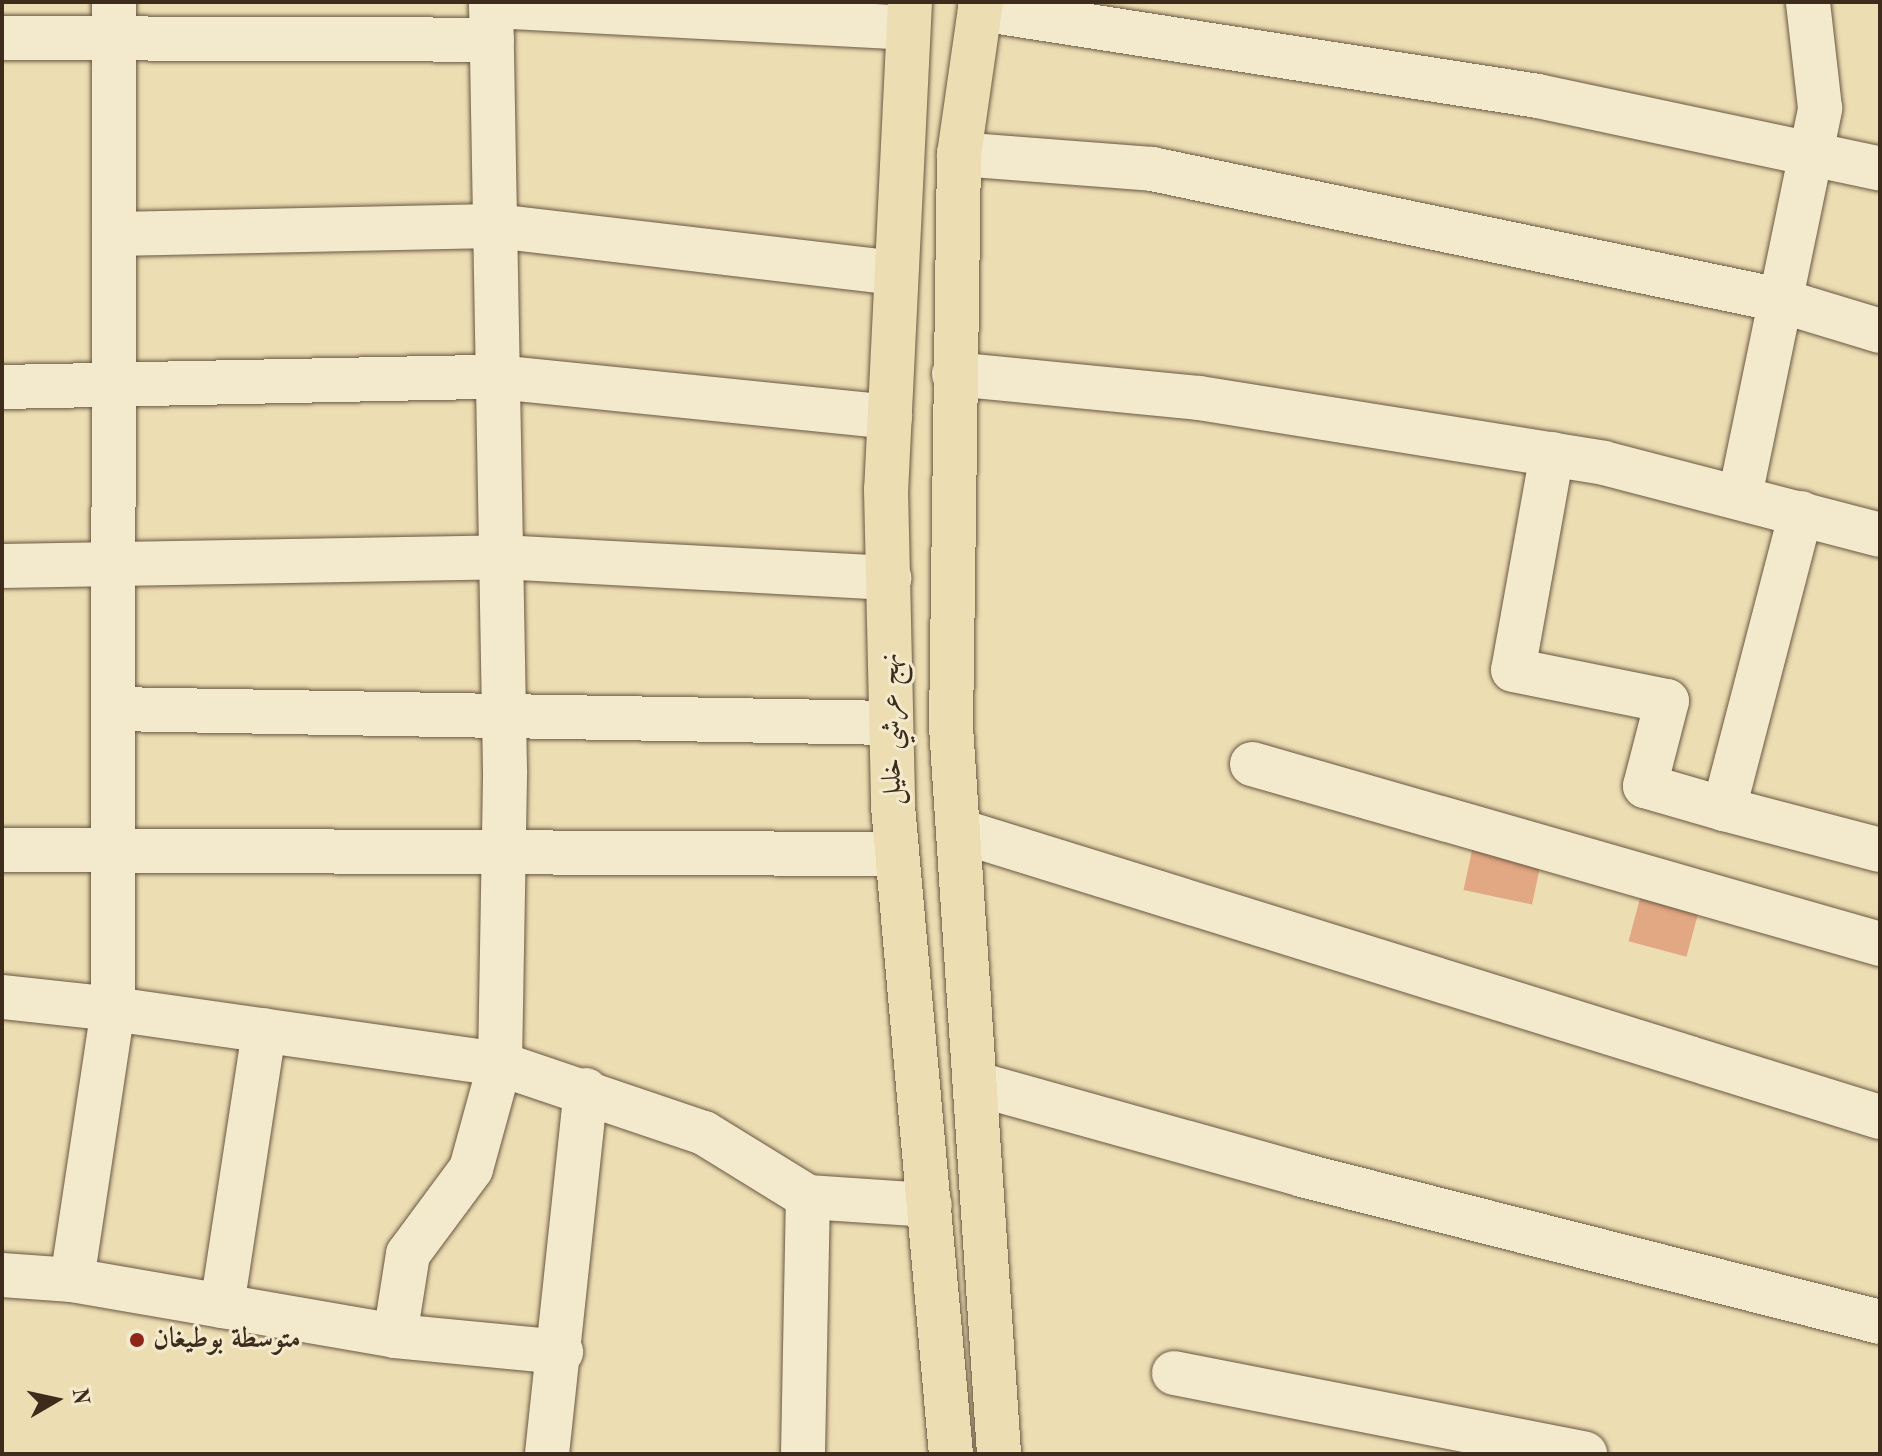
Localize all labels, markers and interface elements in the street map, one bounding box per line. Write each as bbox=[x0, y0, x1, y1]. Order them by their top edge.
street label: نهج عرشي خليل bbox=[874, 652, 910, 806]
place label: متوسطة بوطيغان bbox=[153, 1323, 301, 1357]
marker: متوسطة بوطيغان bbox=[128, 1331, 146, 1349]
north arrow bbox=[16, 1360, 96, 1440]
text: N bbox=[68, 1386, 92, 1406]

